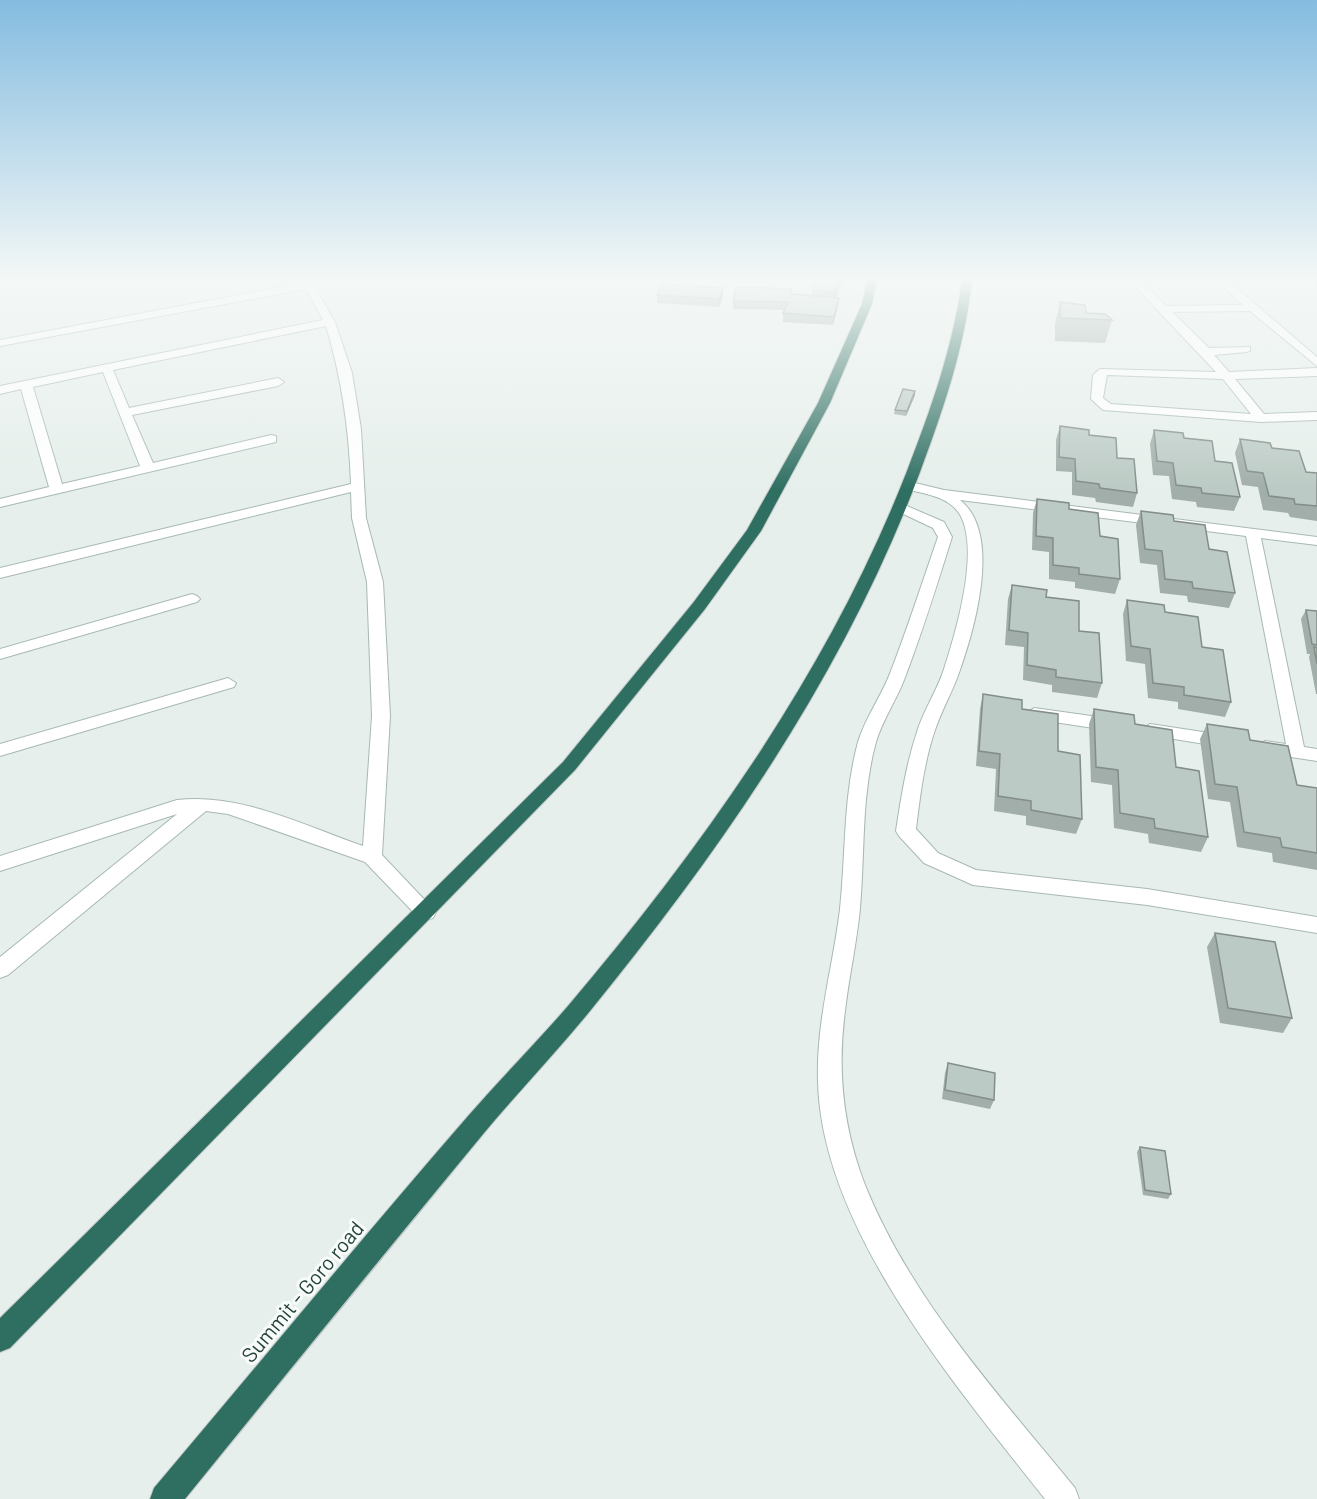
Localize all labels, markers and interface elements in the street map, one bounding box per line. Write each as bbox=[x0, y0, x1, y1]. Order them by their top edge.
street label: Summit - Goro road bbox=[236, 1215, 368, 1367]

